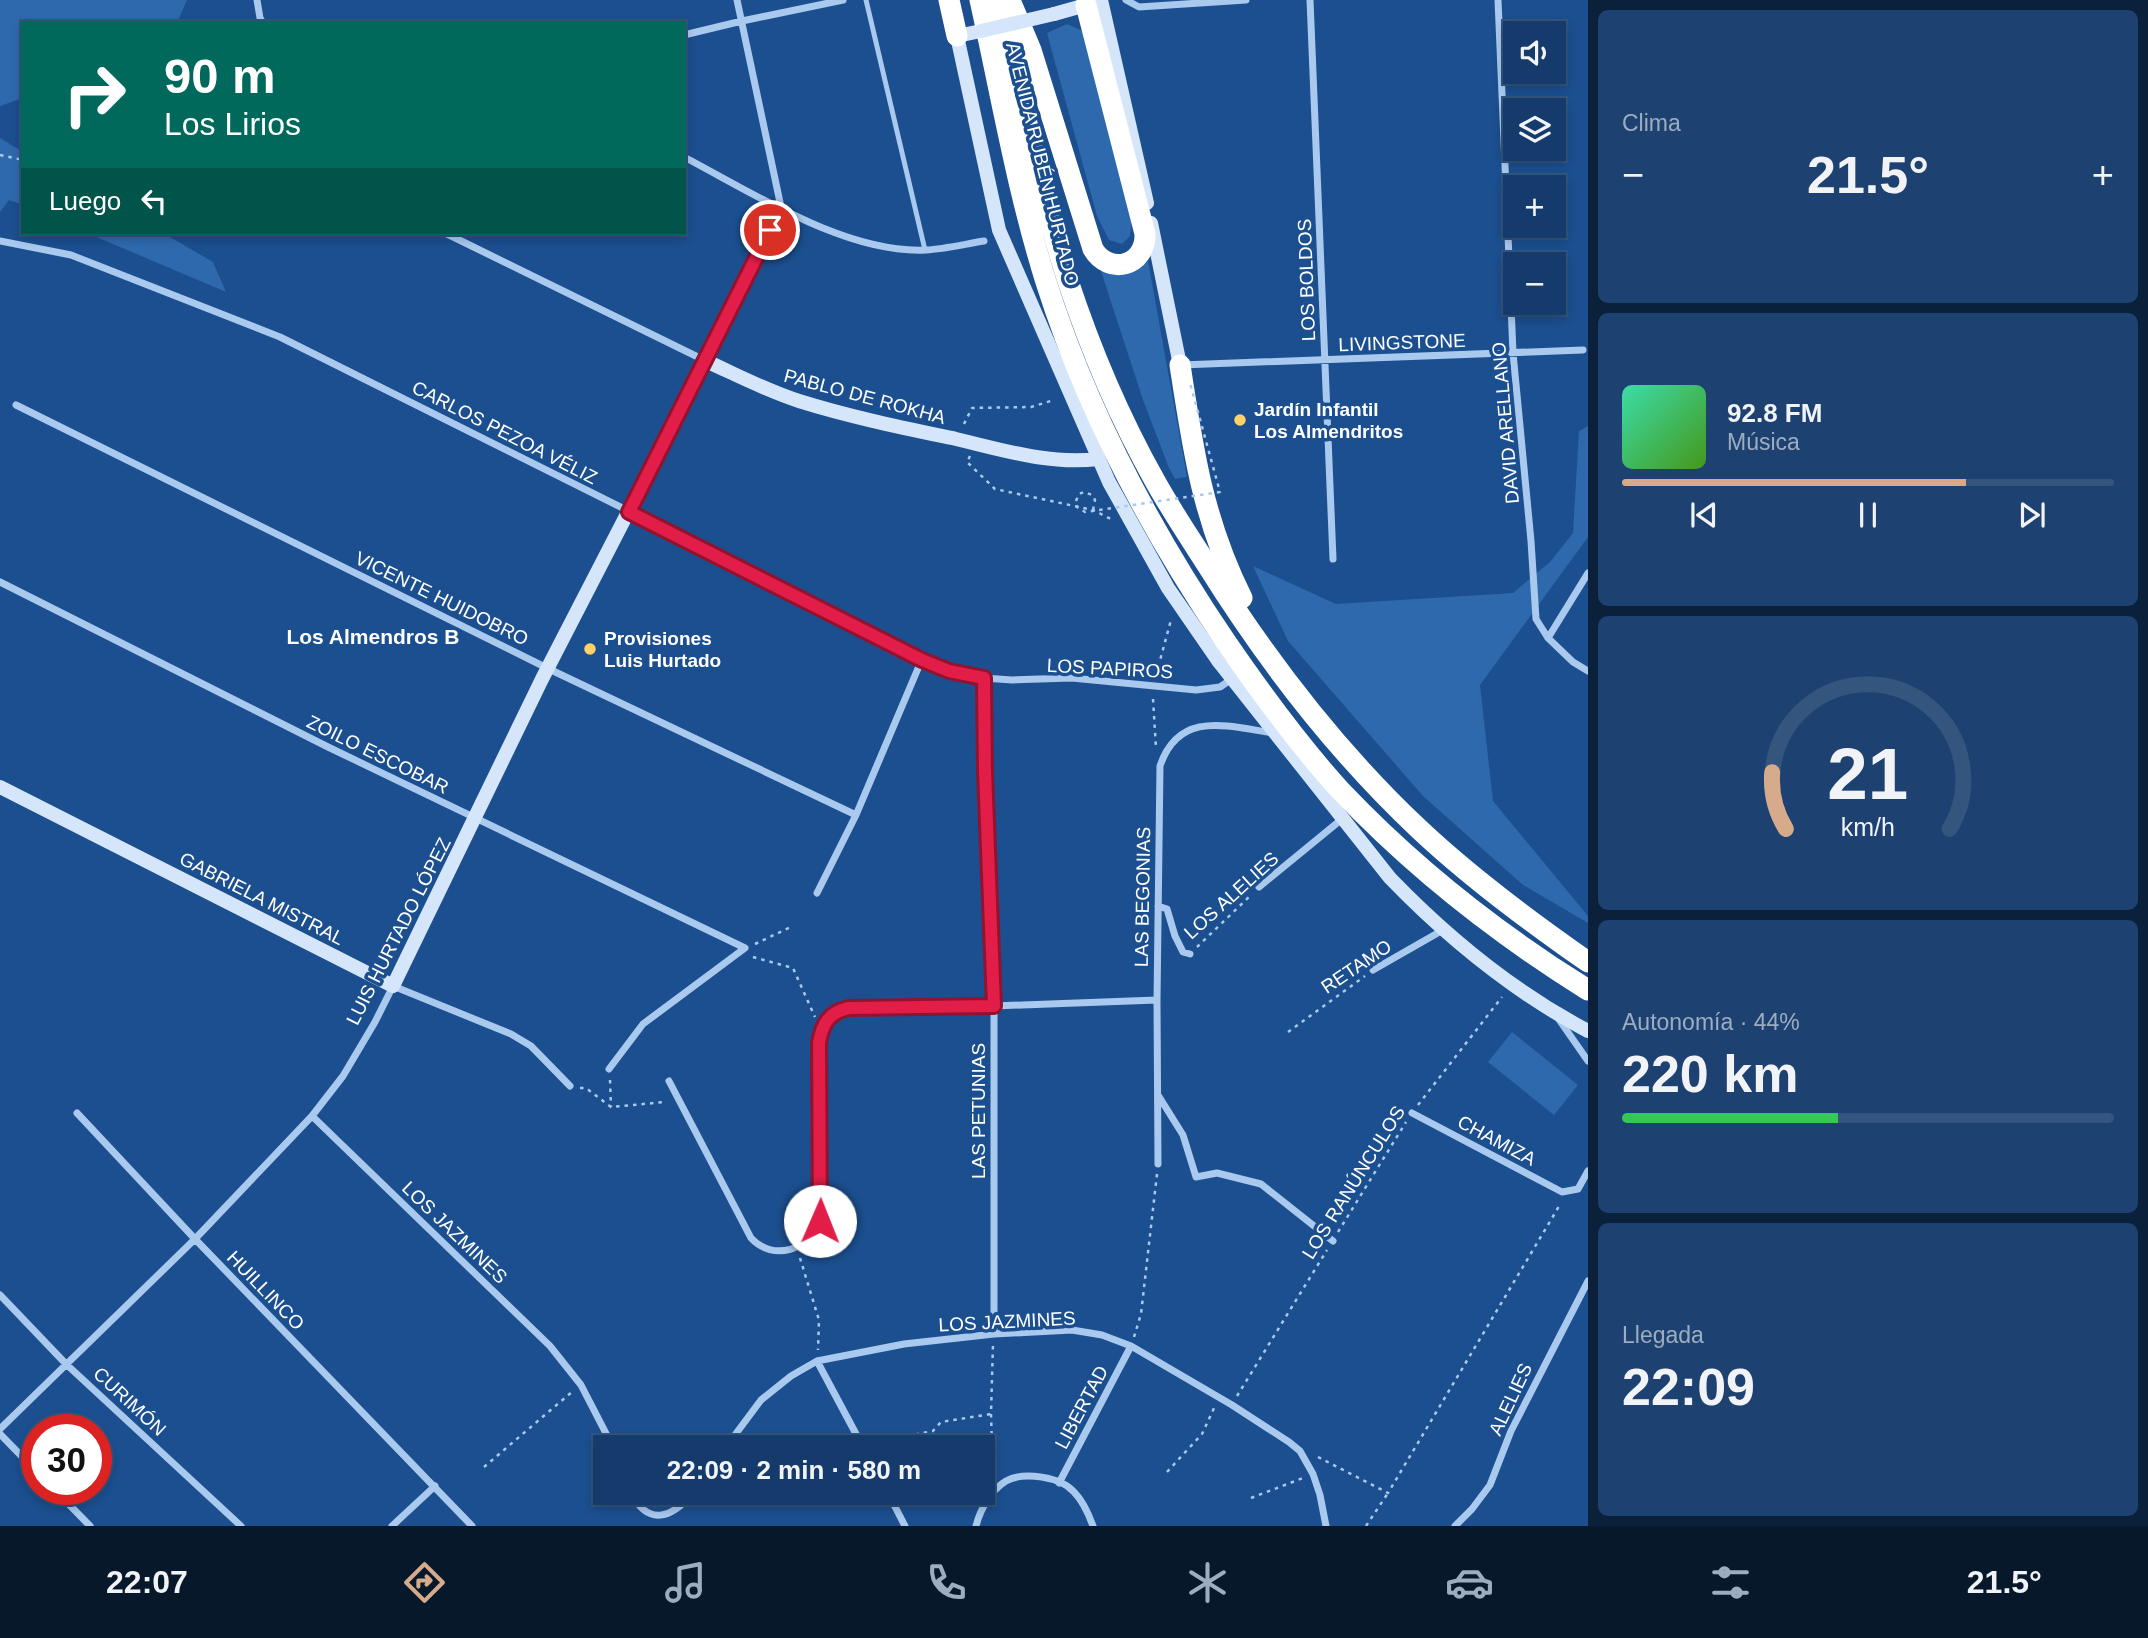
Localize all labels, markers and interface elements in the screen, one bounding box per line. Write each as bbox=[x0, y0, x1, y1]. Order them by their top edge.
map controls bbox=[1503, 21, 1566, 315]
button: sound bbox=[1503, 21, 1566, 84]
street label: AVENIDA RUBÉN HURTADO bbox=[1002, 40, 1083, 288]
icon: right bbox=[49, 49, 140, 140]
text: 90 m bbox=[164, 49, 276, 103]
button: layers bbox=[1503, 98, 1566, 161]
text: Los Lirios bbox=[164, 106, 301, 142]
text: Clima bbox=[1622, 110, 1681, 136]
text: 21.5° bbox=[1807, 146, 1929, 204]
text: − bbox=[1622, 154, 1644, 196]
text: + bbox=[2092, 154, 2114, 196]
button: + bbox=[1503, 175, 1566, 238]
icon: left bbox=[135, 182, 173, 220]
text: Luego bbox=[49, 186, 121, 216]
pin bbox=[740, 200, 800, 260]
icon: arrive bbox=[751, 211, 789, 249]
street label: LOS BOLDOS bbox=[1294, 218, 1319, 342]
button: − bbox=[1503, 252, 1566, 315]
street label: LIVINGSTONE bbox=[1338, 330, 1466, 355]
street label: DAVID ARELLANO bbox=[1488, 341, 1523, 505]
street label: PABLO DE ROKHA bbox=[782, 365, 948, 428]
street label: CARLOS PEZOA VÉLIZ bbox=[409, 377, 601, 488]
text: 92.8 FM bbox=[1727, 398, 1822, 428]
place label: Jardín Infantil Los Almendritos bbox=[1254, 399, 1403, 442]
marker: Jardín Infantil Los Almendritos bbox=[1232, 412, 1248, 428]
text: Música bbox=[1727, 429, 1800, 455]
icon: previous bbox=[1685, 496, 1723, 534]
icon: pause bbox=[1849, 496, 1887, 534]
icon: next bbox=[2013, 496, 2051, 534]
street label: VICENTE HUIDOBRO bbox=[352, 547, 532, 650]
district label: Los Almendros B bbox=[286, 625, 460, 648]
place label: Provisiones Luis Hurtado bbox=[604, 628, 721, 671]
marker: Provisiones Luis Hurtado bbox=[582, 641, 598, 657]
street label: LOS PAPIROS bbox=[1046, 655, 1174, 682]
street label: ZOILO ESCOBAR bbox=[303, 711, 452, 798]
text: 21 bbox=[1828, 733, 1908, 814]
text: km/h bbox=[1841, 813, 1895, 841]
street label: LAS BEGONIAS bbox=[1131, 827, 1154, 967]
street label: LUIS HURTADO LÓPEZ bbox=[342, 834, 455, 1028]
street label: GABRIELA MISTRAL bbox=[176, 848, 347, 949]
street label: LOS ALELIES bbox=[1180, 848, 1283, 943]
street label: RETAMO bbox=[1317, 935, 1395, 997]
text: Autonomía · 44% bbox=[1622, 1009, 1800, 1035]
street label: LAS PETUNIAS bbox=[968, 1043, 989, 1179]
text: 220 km bbox=[1622, 1045, 1798, 1103]
street label: LOS RANÚNCULOS bbox=[1298, 1102, 1409, 1263]
street label: CHAMIZA bbox=[1454, 1111, 1540, 1170]
street label: LOS JAZMINES bbox=[398, 1177, 511, 1288]
position arrow bbox=[783, 1184, 857, 1258]
street label: HUILLINCO bbox=[223, 1247, 308, 1334]
street label: LOS JAZMINES bbox=[938, 1307, 1076, 1336]
text: Llegada bbox=[1622, 1322, 1704, 1348]
text: 22:09 bbox=[1622, 1358, 1755, 1416]
street label: ALELIES bbox=[1485, 1360, 1536, 1439]
street label: LIBERTAD bbox=[1051, 1362, 1112, 1452]
street label: CURIMÓN bbox=[89, 1363, 170, 1440]
speed limit sign: 30 bbox=[21, 1414, 112, 1505]
text: 22:09 · 2 min · 580 m bbox=[667, 1455, 921, 1485]
icon: directions bbox=[400, 1558, 449, 1607]
icon: music bbox=[661, 1558, 710, 1607]
icon: phone bbox=[922, 1558, 971, 1607]
icon: climate bbox=[1183, 1558, 1232, 1607]
icon: car bbox=[1445, 1558, 1494, 1607]
icon: filters bbox=[1706, 1558, 1755, 1607]
text: 22:07 bbox=[106, 1564, 188, 1600]
text: 21.5° bbox=[1967, 1564, 2042, 1600]

